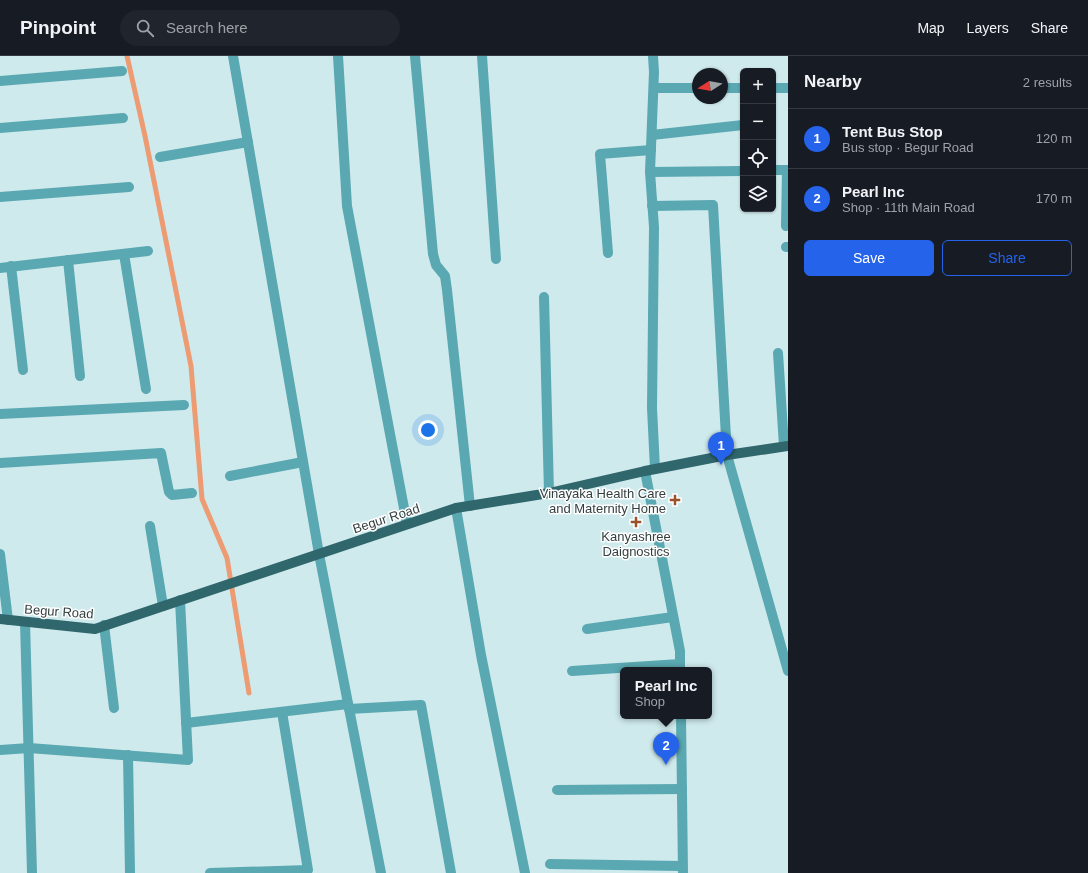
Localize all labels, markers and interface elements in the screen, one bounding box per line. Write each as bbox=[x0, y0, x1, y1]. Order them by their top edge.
search box bbox=[120, 10, 400, 46]
text: Pinpoint bbox=[20, 17, 96, 38]
icon: search bbox=[134, 17, 156, 39]
text: Search here bbox=[166, 19, 248, 36]
text: Map bbox=[917, 20, 945, 36]
text: Layers bbox=[967, 20, 1009, 36]
text: Share bbox=[1031, 20, 1068, 36]
north arrow bbox=[692, 68, 728, 104]
map controls bbox=[740, 68, 776, 212]
button: + bbox=[740, 68, 776, 104]
text: Nearby bbox=[804, 72, 862, 91]
text: 2 results bbox=[1023, 75, 1072, 90]
button: − bbox=[740, 104, 776, 140]
text: Tent Bus Stop bbox=[842, 123, 943, 140]
text: 1 bbox=[813, 131, 821, 146]
text: 120 m bbox=[1036, 131, 1072, 146]
button: locate bbox=[740, 140, 776, 176]
text: Bus stop · Begur Road bbox=[842, 140, 974, 155]
button: layers bbox=[740, 176, 776, 212]
text: Pearl Inc bbox=[842, 183, 905, 200]
text: 2 bbox=[813, 191, 821, 206]
text: 170 m bbox=[1036, 191, 1072, 206]
text: Shop · 11th Main Road bbox=[842, 200, 975, 215]
button: Save bbox=[804, 240, 934, 276]
button: Share bbox=[942, 240, 1072, 276]
your location bbox=[418, 420, 438, 440]
pin: 1 bbox=[708, 432, 734, 465]
place label: Vinayaka Health Care and Maternity Home bbox=[540, 486, 666, 516]
marker: Vinayaka Health Care and Maternity Home bbox=[669, 494, 681, 506]
street label: Begur Road bbox=[351, 501, 421, 536]
marker: Kanyashree Daignostics bbox=[631, 517, 641, 527]
place label: Kanyashree Daignostics bbox=[601, 529, 671, 559]
street label: Begur Road bbox=[24, 602, 94, 621]
popup bbox=[620, 667, 712, 719]
text: Pearl Inc bbox=[635, 677, 697, 694]
text: Shop bbox=[635, 694, 665, 709]
pin: 2 bbox=[653, 732, 679, 765]

